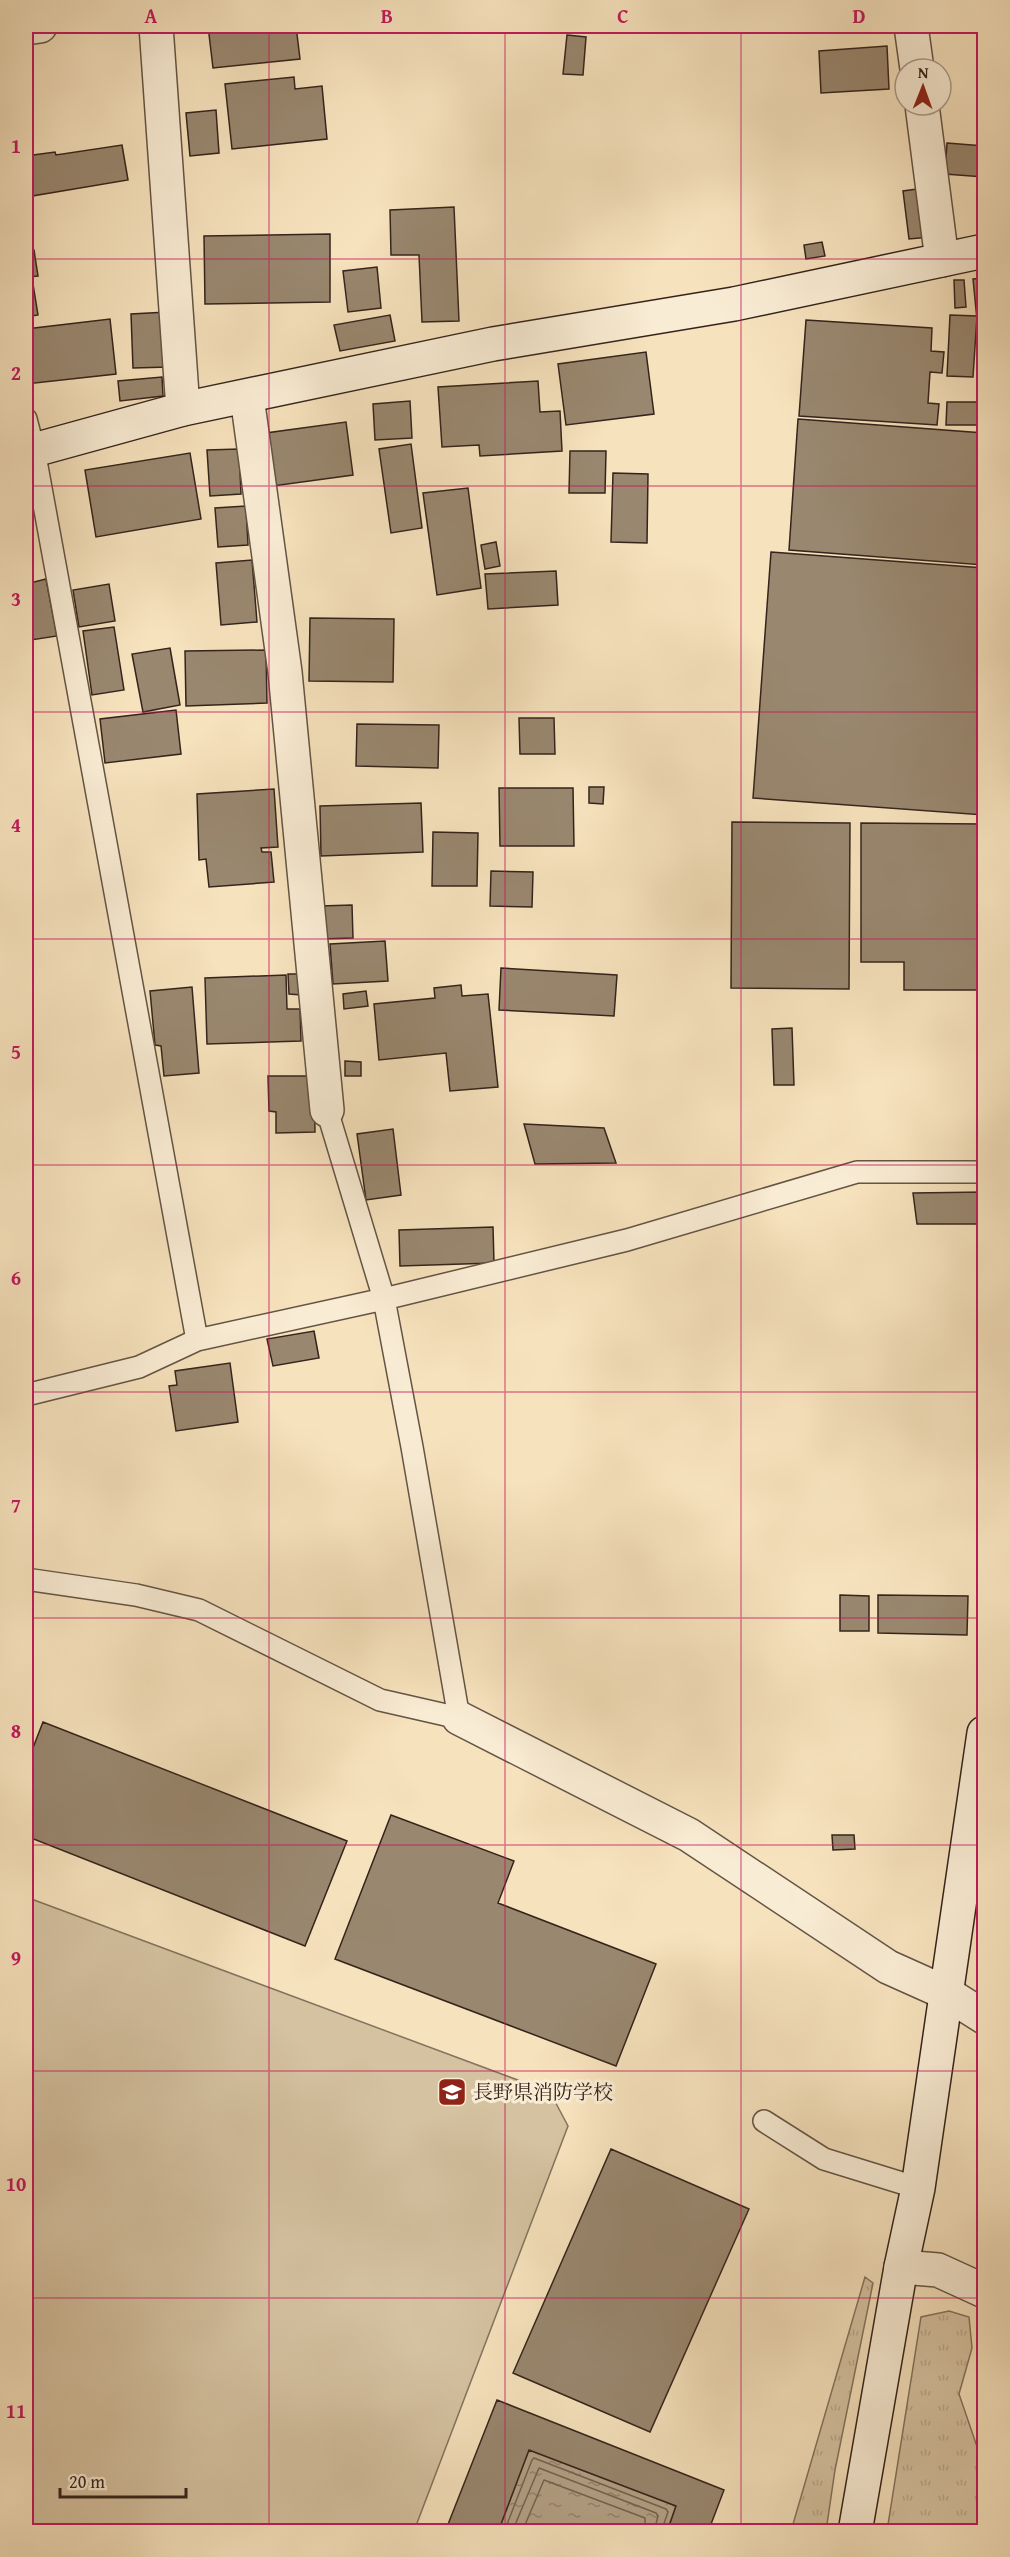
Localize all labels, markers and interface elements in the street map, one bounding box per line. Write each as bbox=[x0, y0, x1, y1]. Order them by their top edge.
text: A bbox=[145, 1, 158, 30]
text: B bbox=[381, 1, 393, 30]
text: C bbox=[617, 1, 629, 30]
text: D bbox=[852, 1, 866, 30]
north arrow bbox=[893, 57, 953, 117]
text: N bbox=[918, 60, 929, 84]
text: 1 bbox=[11, 131, 21, 160]
text: 2 bbox=[11, 358, 21, 387]
text: 3 bbox=[11, 584, 21, 613]
text: 4 bbox=[11, 810, 21, 839]
text: 5 bbox=[11, 1037, 21, 1066]
text: 6 bbox=[11, 1263, 21, 1292]
text: 7 bbox=[11, 1490, 21, 1519]
text: 8 bbox=[11, 1716, 21, 1745]
text: 9 bbox=[11, 1943, 21, 1972]
school or university icon: 長野県消防学校 bbox=[436, 2076, 468, 2108]
place label: 長野県消防学校 bbox=[473, 2077, 613, 2106]
text: 10 bbox=[6, 2169, 26, 2198]
text: 11 bbox=[6, 2396, 26, 2425]
scale bar bbox=[60, 2461, 186, 2499]
text: 20 m bbox=[69, 2468, 105, 2495]

